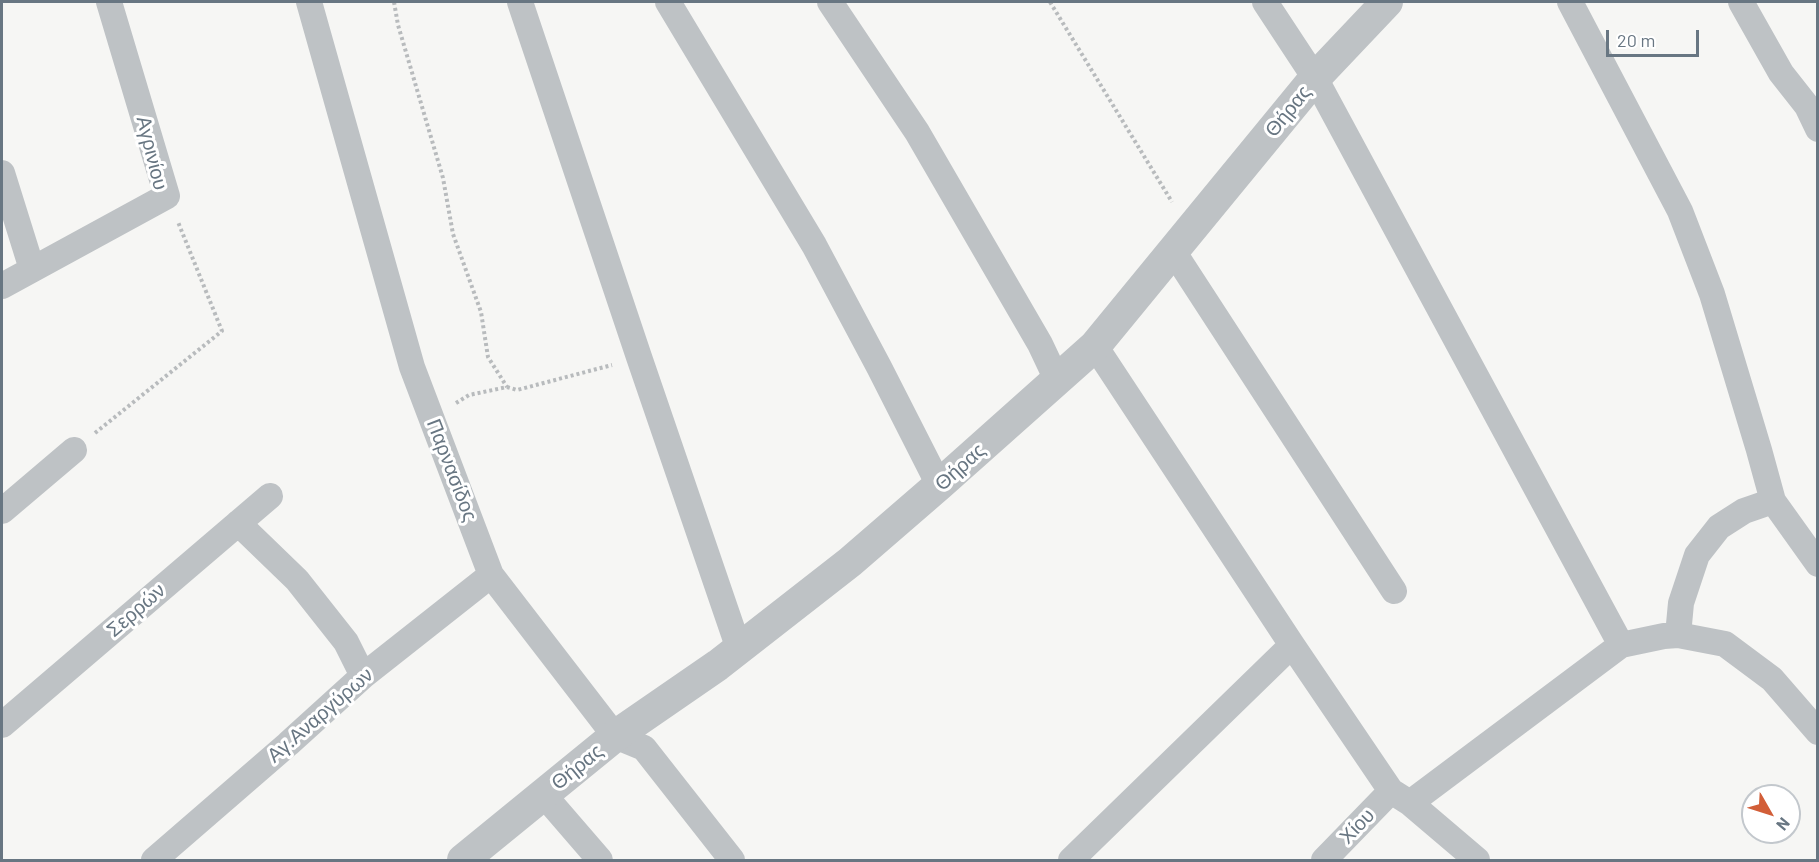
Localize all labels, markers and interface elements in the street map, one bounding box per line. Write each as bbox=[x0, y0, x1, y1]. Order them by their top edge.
scale bar bbox=[1609, 18, 1702, 56]
text: 20 m bbox=[1617, 29, 1655, 51]
street label: Θήρας bbox=[1260, 80, 1316, 142]
street label: Αγρινίου bbox=[131, 114, 173, 192]
street label: Παρνασίδος bbox=[422, 415, 482, 525]
street label: Θήρας bbox=[930, 438, 990, 496]
street label: Σερρών bbox=[102, 578, 170, 642]
street label: Αγ.Αναργύρων bbox=[262, 663, 378, 767]
street label: Θήρας bbox=[546, 739, 608, 795]
north arrow bbox=[1741, 784, 1801, 844]
street label: Χίου bbox=[1335, 803, 1379, 849]
text: N bbox=[1773, 814, 1795, 834]

